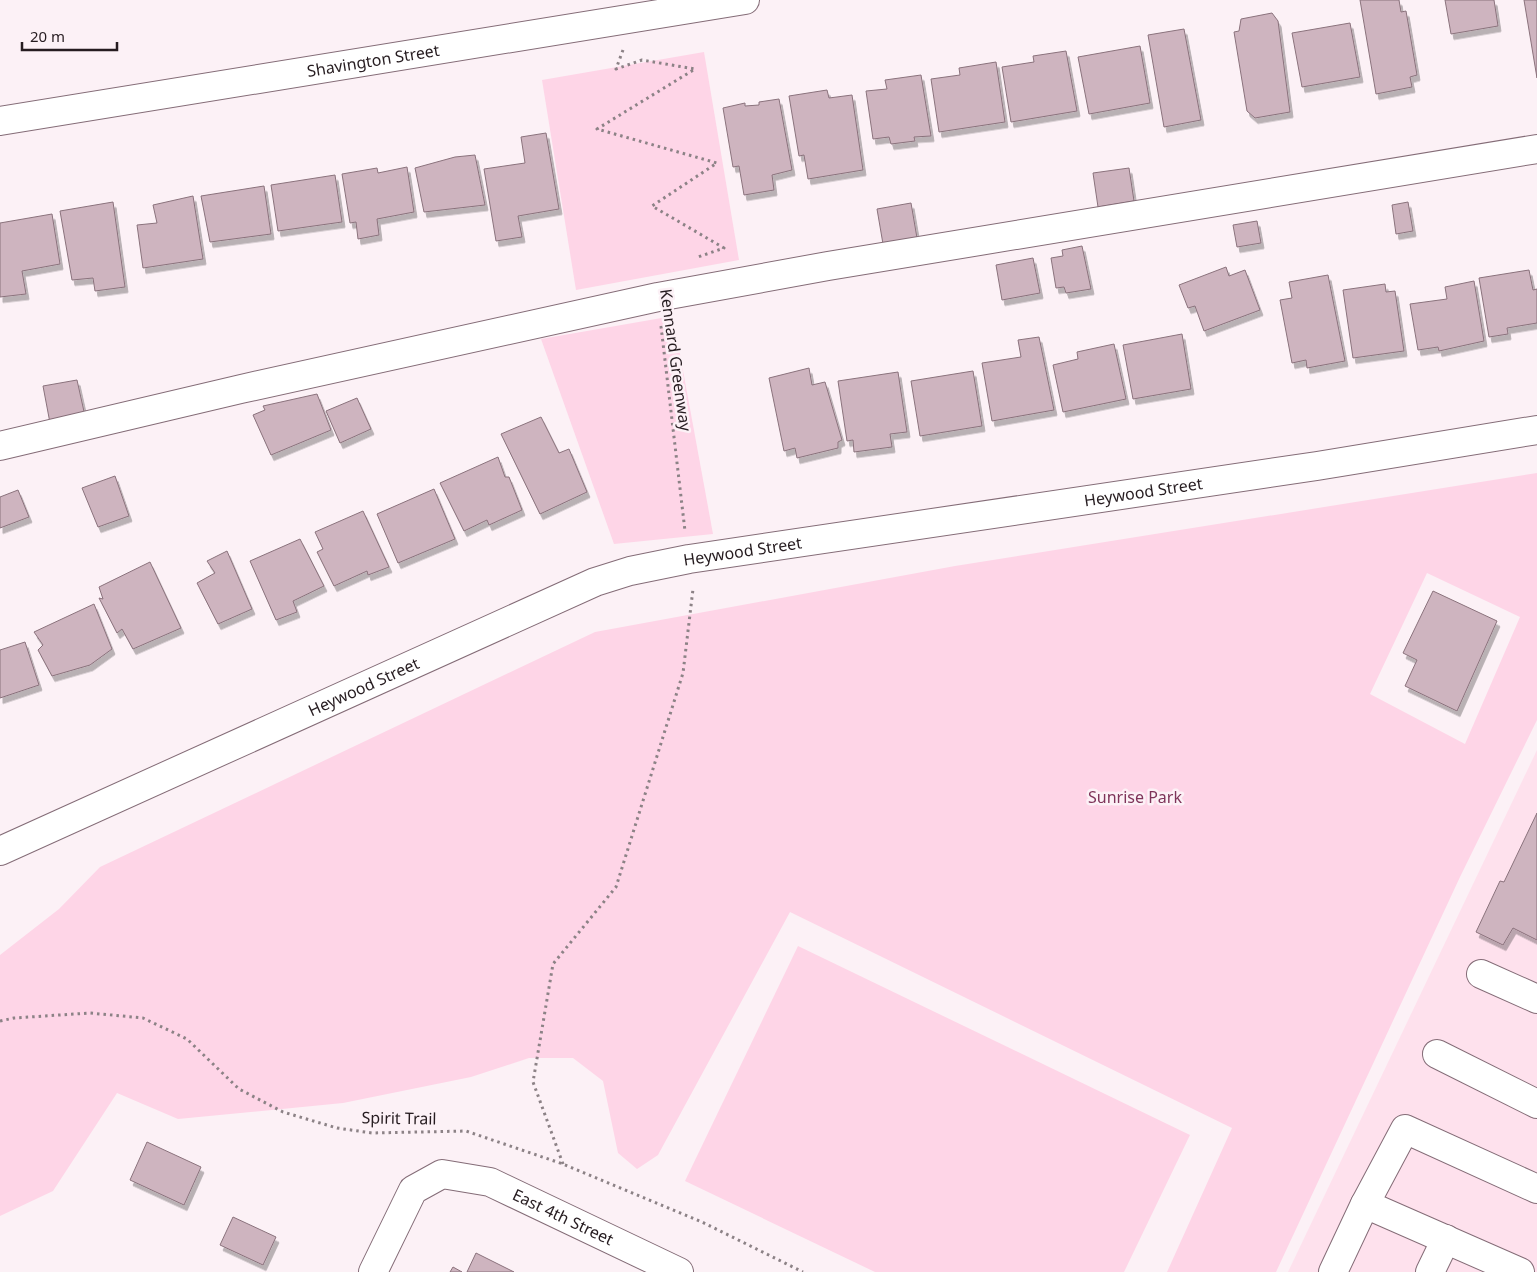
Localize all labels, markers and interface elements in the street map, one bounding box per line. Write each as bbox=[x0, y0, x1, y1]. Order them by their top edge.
scale bar bbox=[22, 20, 118, 52]
text: 20 m bbox=[30, 26, 65, 46]
street label: Shavington Street bbox=[305, 39, 441, 82]
street label: Kennard Greenway bbox=[655, 287, 697, 433]
street label: Heywood Street bbox=[1082, 472, 1204, 511]
street label: Heywood Street bbox=[682, 531, 803, 571]
street label: Heywood Street bbox=[305, 652, 423, 721]
park label: Sunrise Park bbox=[1088, 786, 1182, 808]
street label: Spirit Trail bbox=[361, 1106, 437, 1130]
street label: East 4th Street bbox=[509, 1183, 617, 1250]

